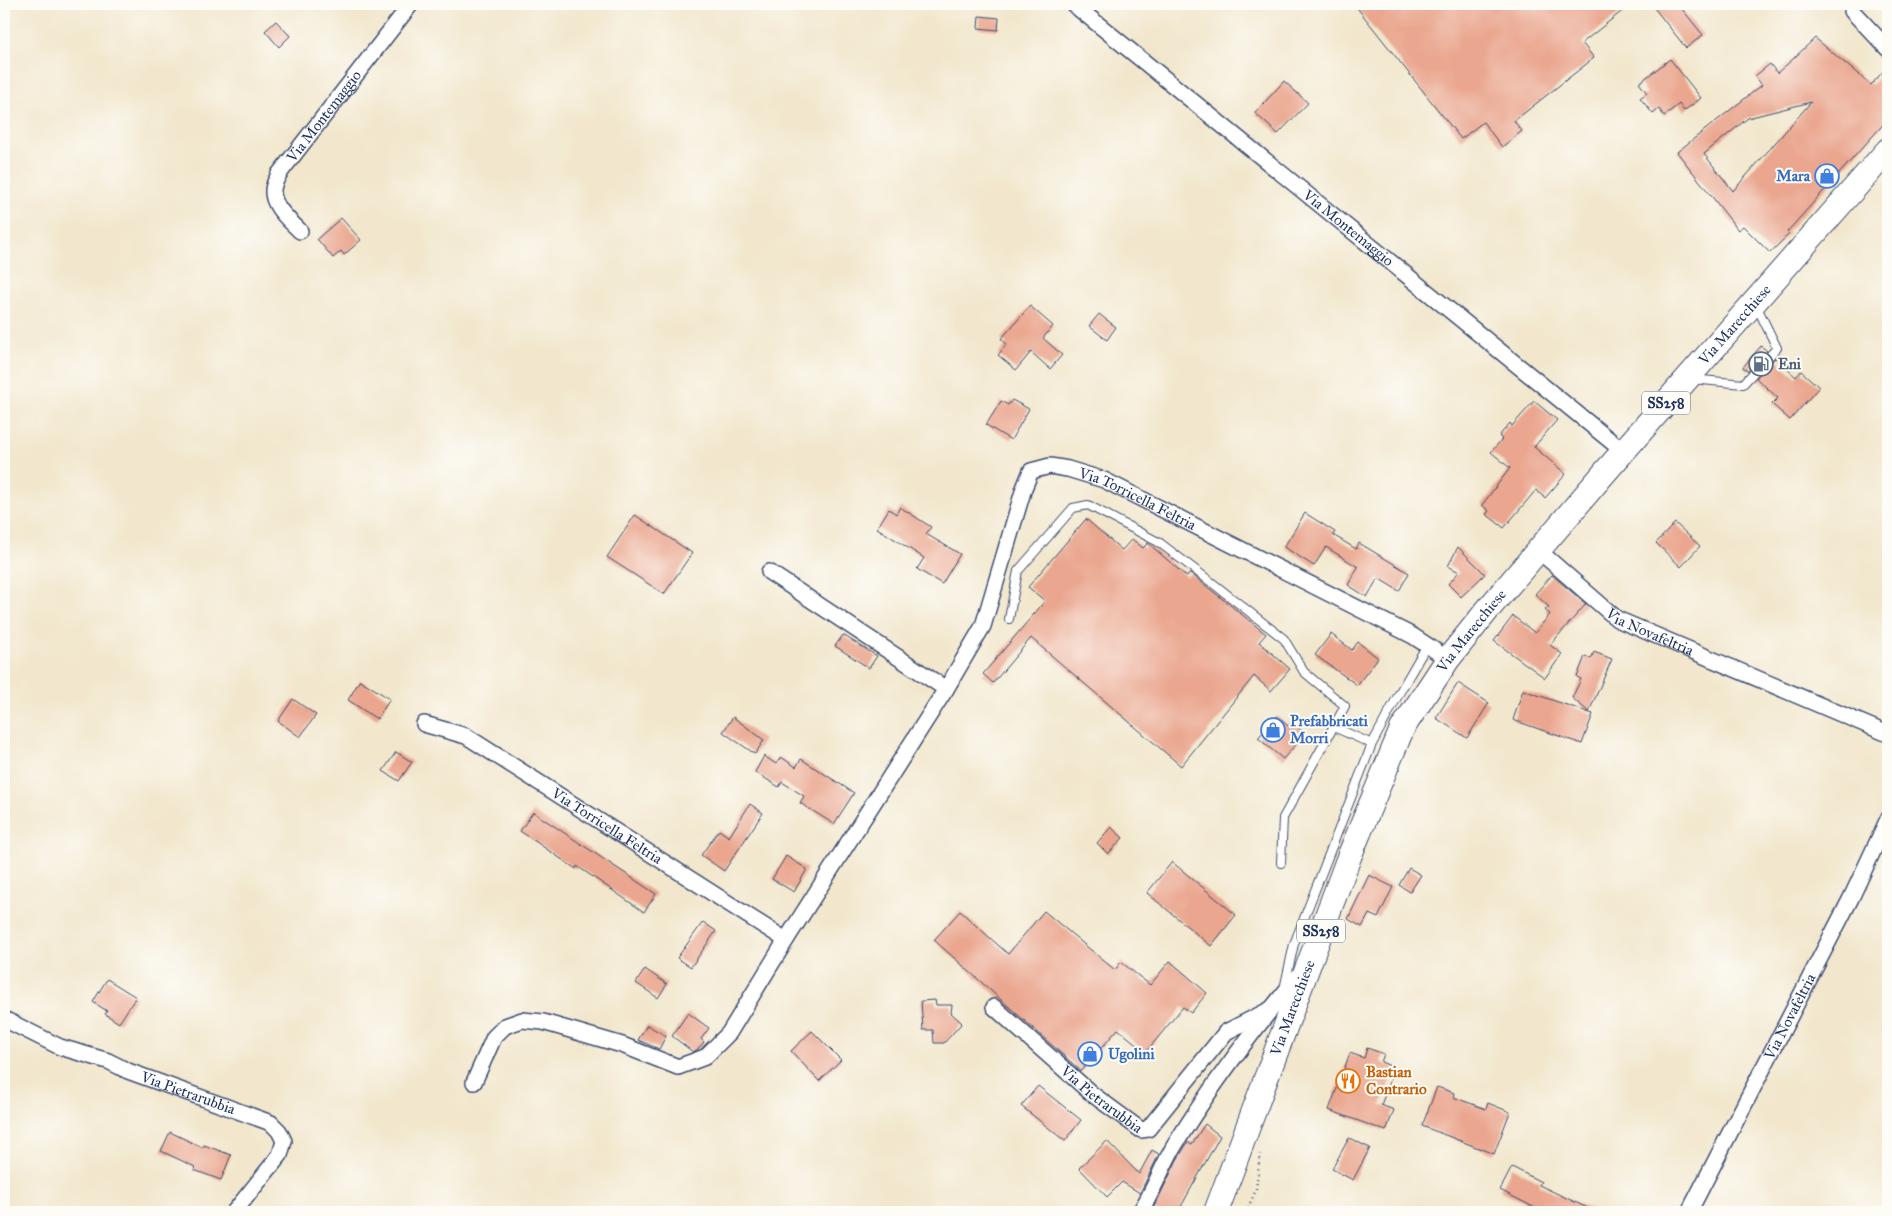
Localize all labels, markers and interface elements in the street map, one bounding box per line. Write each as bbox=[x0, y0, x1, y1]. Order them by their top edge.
street label: Via Montemaggio bbox=[282, 66, 365, 166]
shop icon: Mara bbox=[1814, 163, 1840, 189]
place label: Mara bbox=[1776, 167, 1811, 185]
street label: Via Montemaggio bbox=[1299, 185, 1398, 270]
street label: Via Marecchiese bbox=[1694, 281, 1775, 369]
fuel station icon: Eni bbox=[1748, 351, 1774, 377]
place label: Eni bbox=[1778, 355, 1802, 373]
road number: SS258 bbox=[1642, 392, 1690, 414]
street label: Via Torricella Feltria bbox=[1076, 464, 1200, 534]
street label: Via Marecchiese bbox=[1432, 586, 1510, 676]
street label: Via Novafeltria bbox=[1601, 604, 1697, 660]
place label: Prefabbricati Morri bbox=[1290, 712, 1369, 747]
shop icon: Prefabbricati Morri bbox=[1260, 717, 1286, 743]
street label: Via Torricella Feltria bbox=[548, 784, 666, 868]
road number: SS258 bbox=[1297, 919, 1345, 942]
street label: Via Marecchiese bbox=[1266, 958, 1319, 1059]
street label: Via Novafeltria bbox=[1760, 970, 1820, 1063]
shop icon: Ugolini bbox=[1077, 1041, 1103, 1067]
place label: Ugolini bbox=[1108, 1045, 1155, 1064]
street label: Via Pietrarubbia bbox=[1056, 1061, 1147, 1137]
place label: Bastian Contrario bbox=[1366, 1063, 1427, 1098]
street label: Via Pietrarubbia bbox=[138, 1067, 238, 1118]
restaurant icon: Bastian Contrario bbox=[1335, 1068, 1361, 1094]

